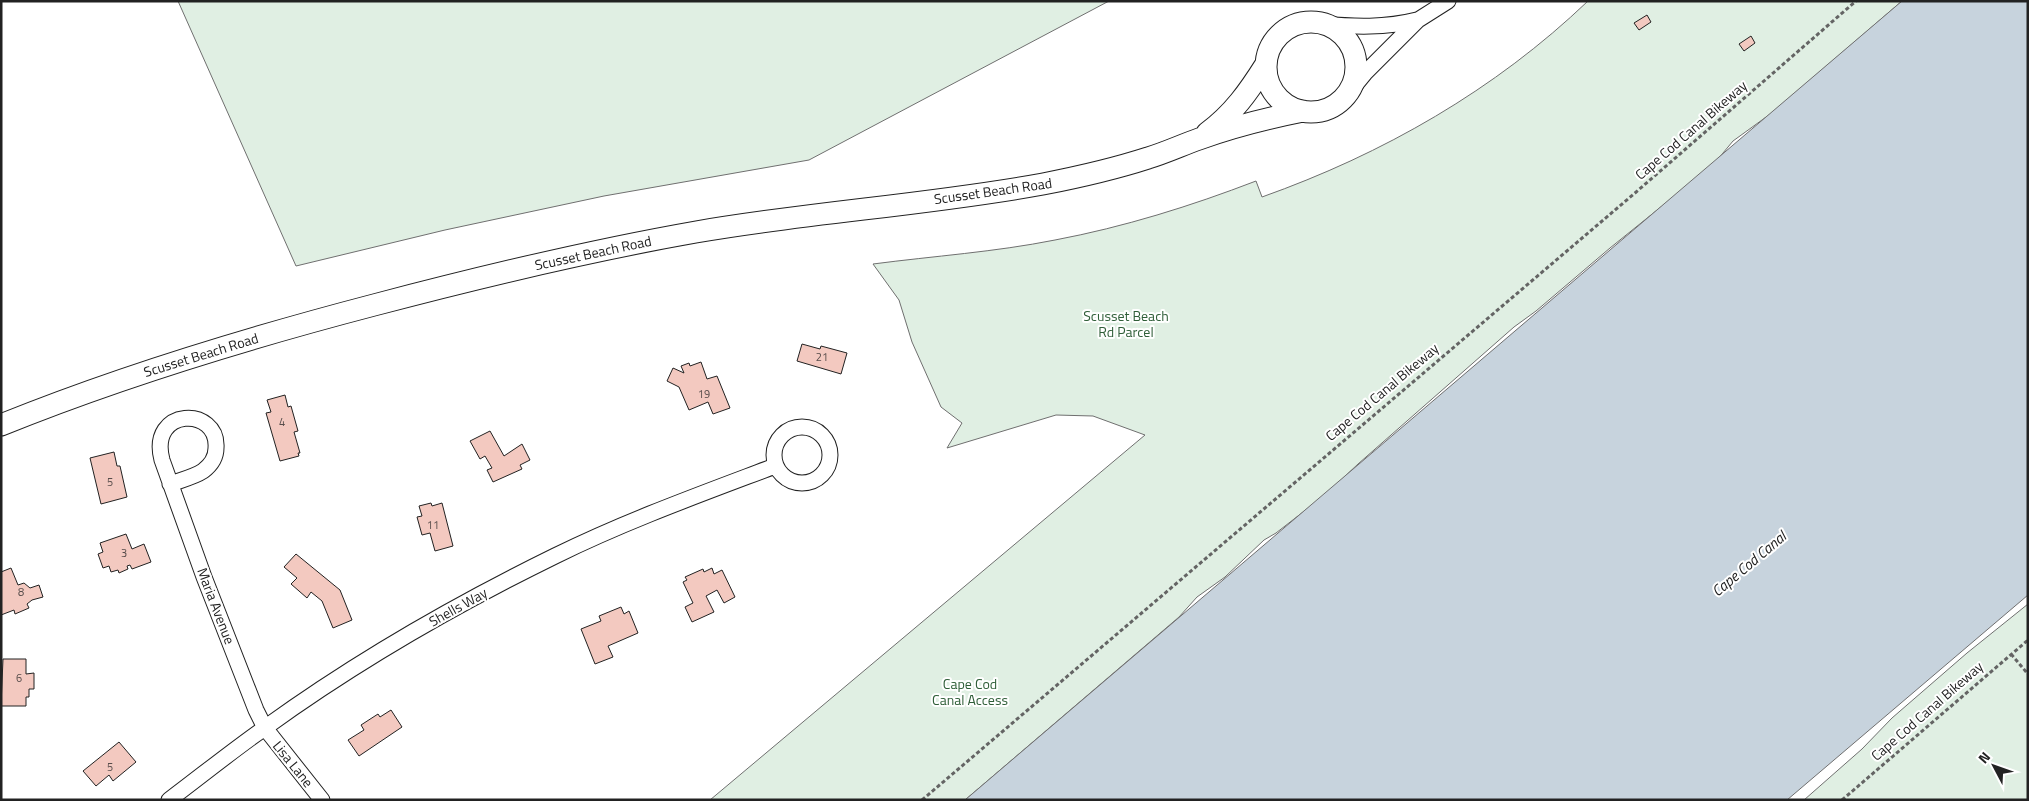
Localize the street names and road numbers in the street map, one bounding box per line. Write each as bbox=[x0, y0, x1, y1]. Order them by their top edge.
street label: Cape Cod Canal Bikeway bbox=[1630, 75, 1752, 184]
street label: Scusset Beach Road bbox=[933, 172, 1053, 209]
street label: Scusset Beach Road bbox=[533, 230, 653, 275]
street label: Scusset Beach Road bbox=[141, 327, 261, 382]
street label: Cape Cod Canal Bikeway bbox=[1320, 338, 1443, 445]
street label: Maria Avenue bbox=[192, 564, 241, 647]
street label: Shells Way bbox=[425, 582, 491, 631]
street label: Cape Cod Canal Bikeway bbox=[1866, 656, 1988, 765]
street label: Lisa Lane bbox=[268, 736, 319, 792]

